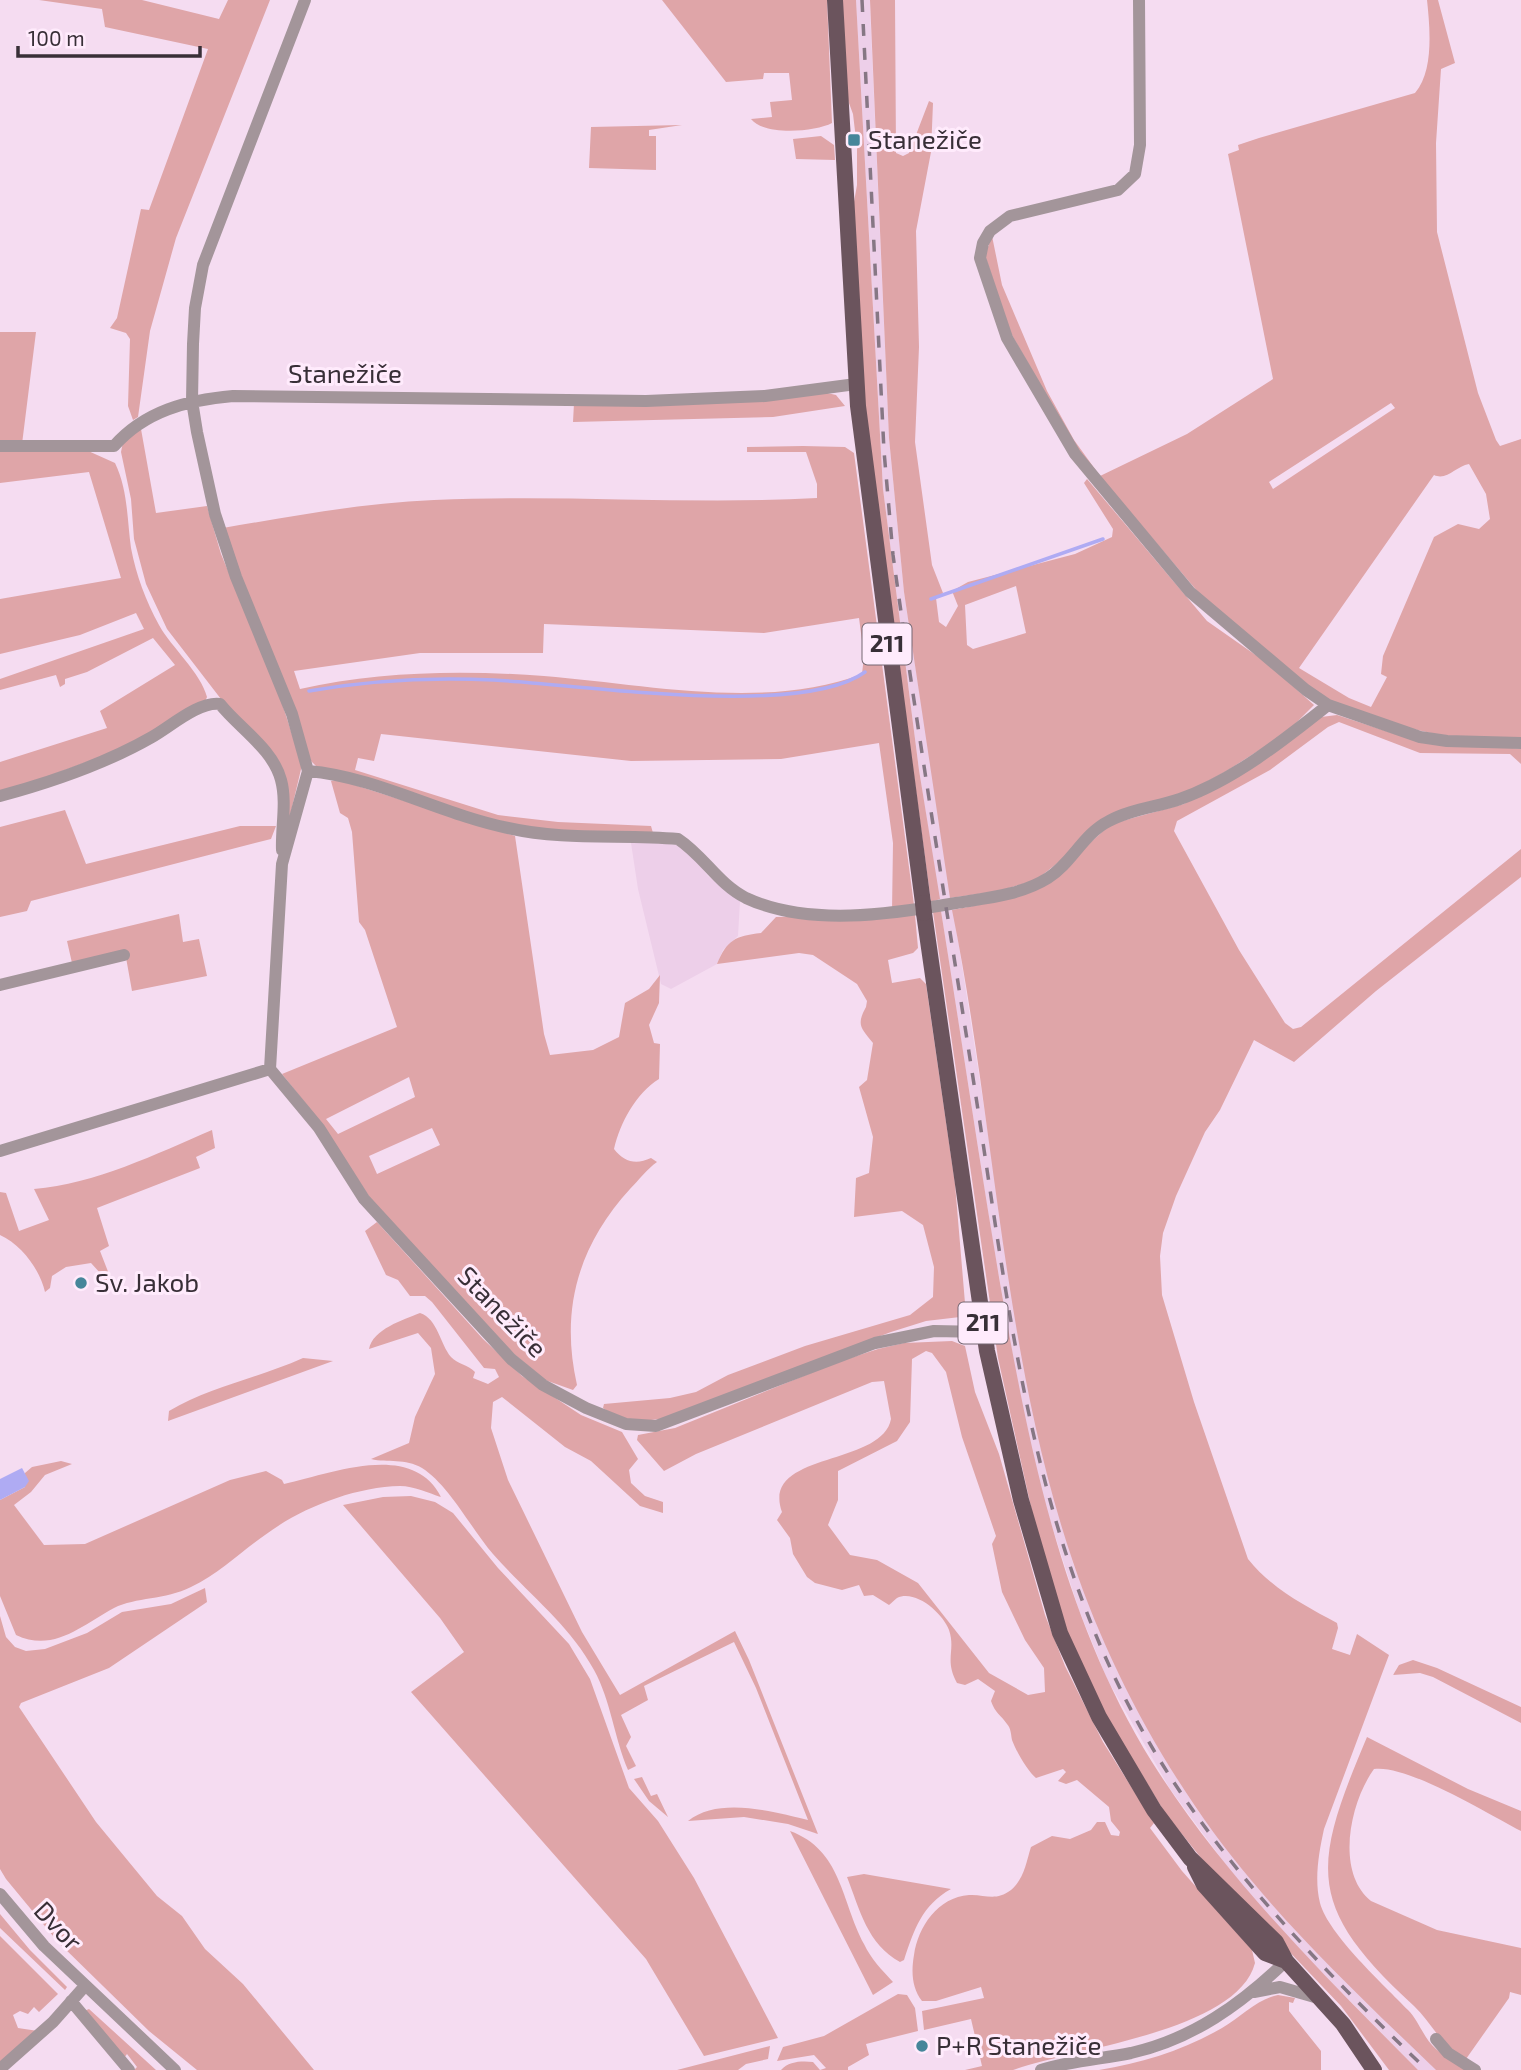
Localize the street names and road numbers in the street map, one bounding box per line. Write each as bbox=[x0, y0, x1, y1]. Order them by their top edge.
street label: Stanežiče bbox=[288, 357, 402, 388]
road number: 211 bbox=[862, 624, 912, 664]
street label: Stanežiče bbox=[452, 1259, 554, 1363]
road number: 211 bbox=[958, 1302, 1007, 1344]
street label: Dvor bbox=[29, 1894, 90, 1956]

